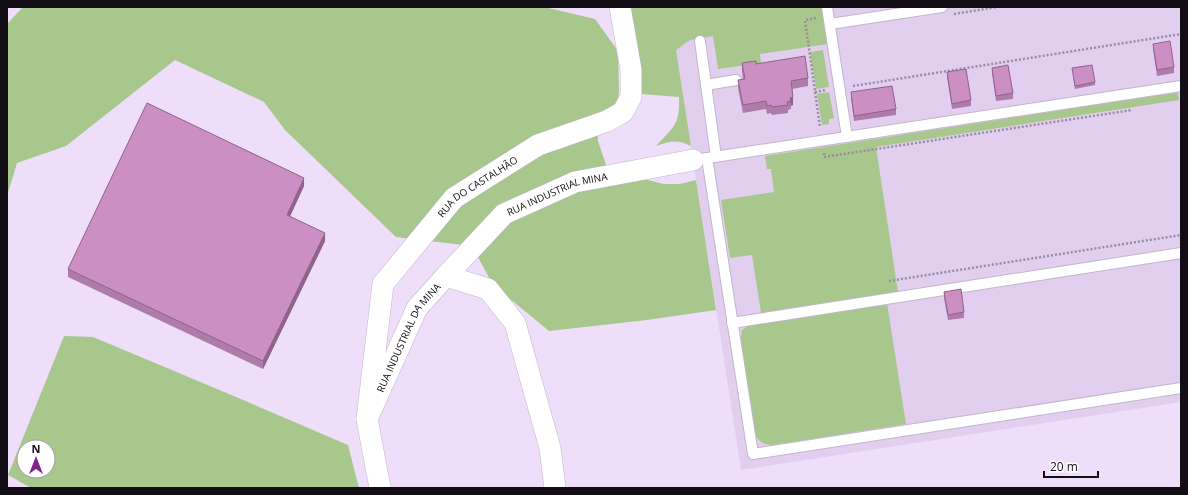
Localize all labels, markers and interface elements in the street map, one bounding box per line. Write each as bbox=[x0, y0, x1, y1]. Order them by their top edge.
street label: RUA DO CASTALHÃO bbox=[434, 153, 520, 220]
street label: RUA INDUSTRIAL MINA bbox=[504, 169, 609, 219]
street label: RUA INDUSTRIAL DA MINA bbox=[373, 279, 444, 394]
north arrow bbox=[16, 439, 56, 479]
text: N bbox=[32, 441, 40, 456]
scale bar bbox=[1044, 453, 1098, 479]
text: 20 m bbox=[1050, 458, 1078, 475]

